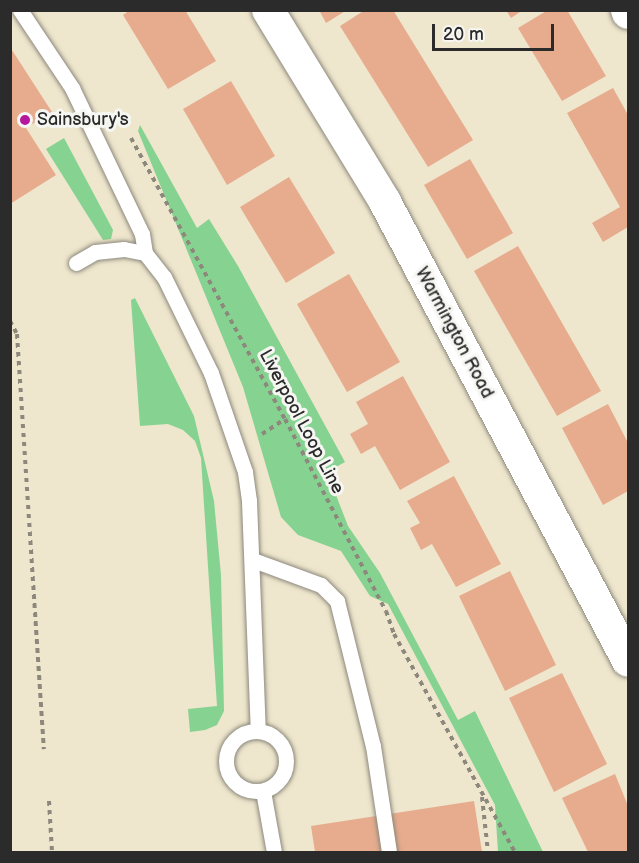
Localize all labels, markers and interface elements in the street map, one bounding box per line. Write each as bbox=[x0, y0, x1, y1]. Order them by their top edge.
scale bar bbox=[435, 12, 556, 50]
text: 20 m bbox=[443, 24, 484, 45]
place label: Sainsbury's bbox=[37, 109, 129, 131]
marker: Sainsbury's bbox=[18, 113, 32, 127]
street label: Warmington Road bbox=[410, 264, 498, 402]
street label: Liverpool Loop Line bbox=[254, 346, 348, 498]

